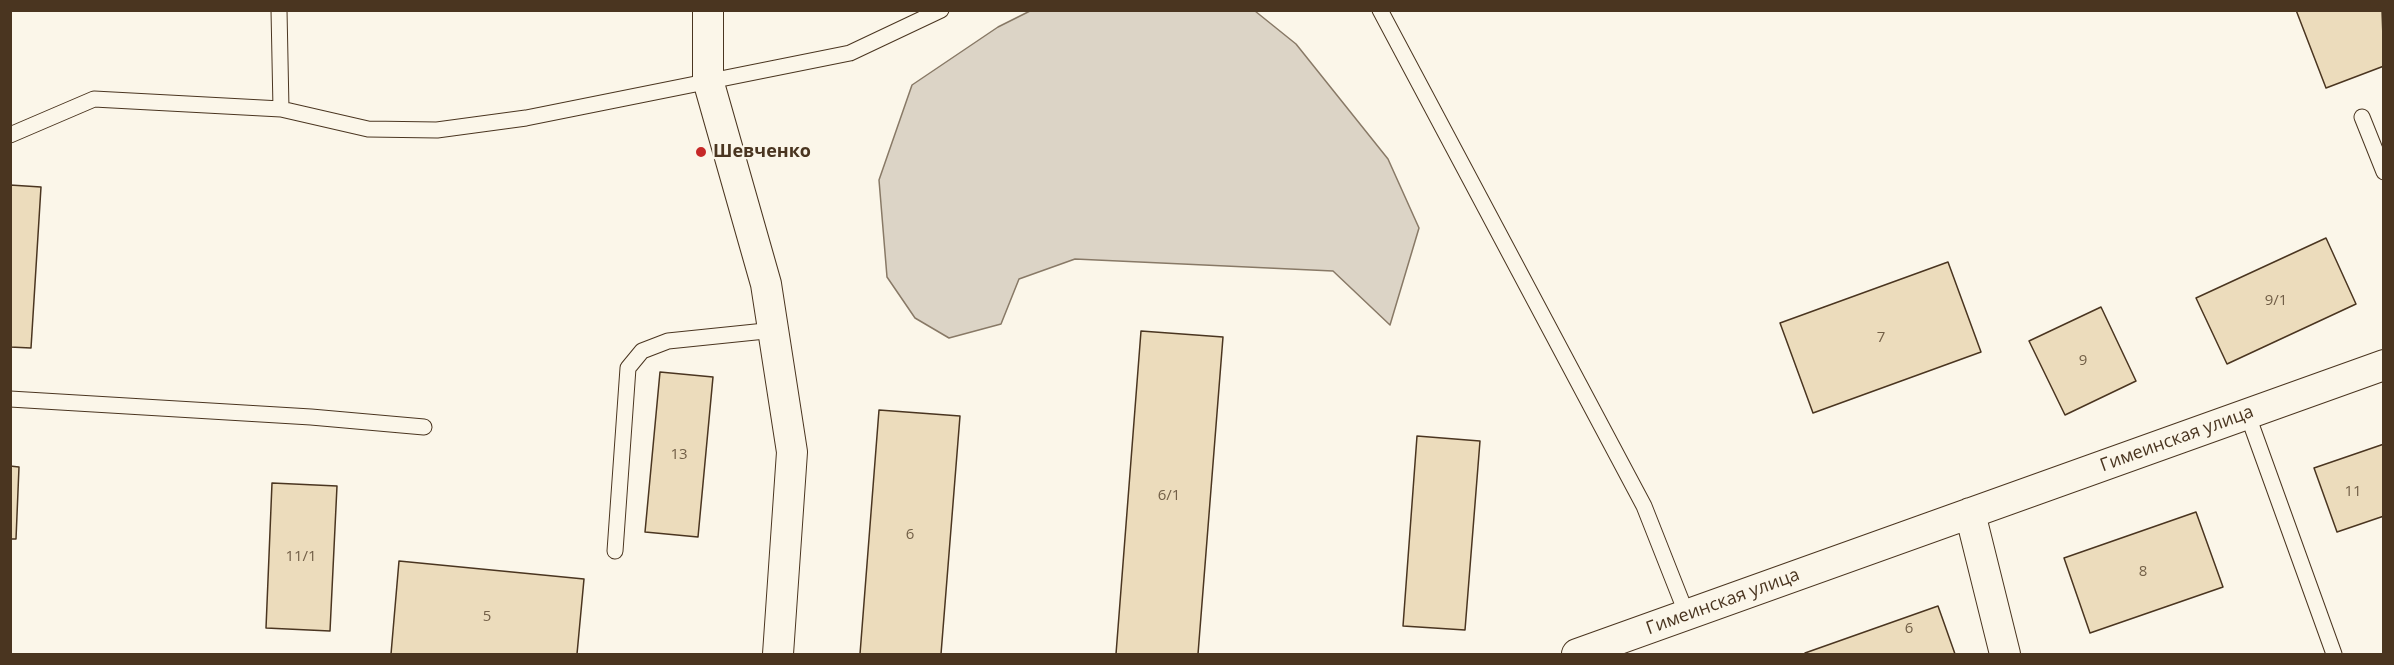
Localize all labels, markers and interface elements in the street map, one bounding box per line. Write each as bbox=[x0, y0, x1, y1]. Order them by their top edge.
place label: Шевченко bbox=[713, 141, 811, 163]
marker: Шевченко bbox=[694, 145, 708, 159]
house number: 9/1 bbox=[2265, 292, 2287, 310]
house number: 7 bbox=[1877, 329, 1885, 347]
house number: 9 bbox=[2079, 352, 2087, 370]
street label: Гимеинская улица bbox=[2097, 401, 2257, 477]
house number: 13 bbox=[670, 446, 688, 464]
house number: 11 bbox=[2344, 483, 2362, 501]
house number: 6/1 bbox=[1158, 487, 1180, 505]
house number: 6 bbox=[906, 526, 914, 544]
house number: 11/1 bbox=[285, 548, 317, 566]
house number: 8 bbox=[2139, 563, 2147, 581]
street label: Гимеинская улица bbox=[1643, 564, 1803, 640]
house number: 5 bbox=[483, 608, 491, 626]
house number: 6 bbox=[1905, 620, 1913, 638]

